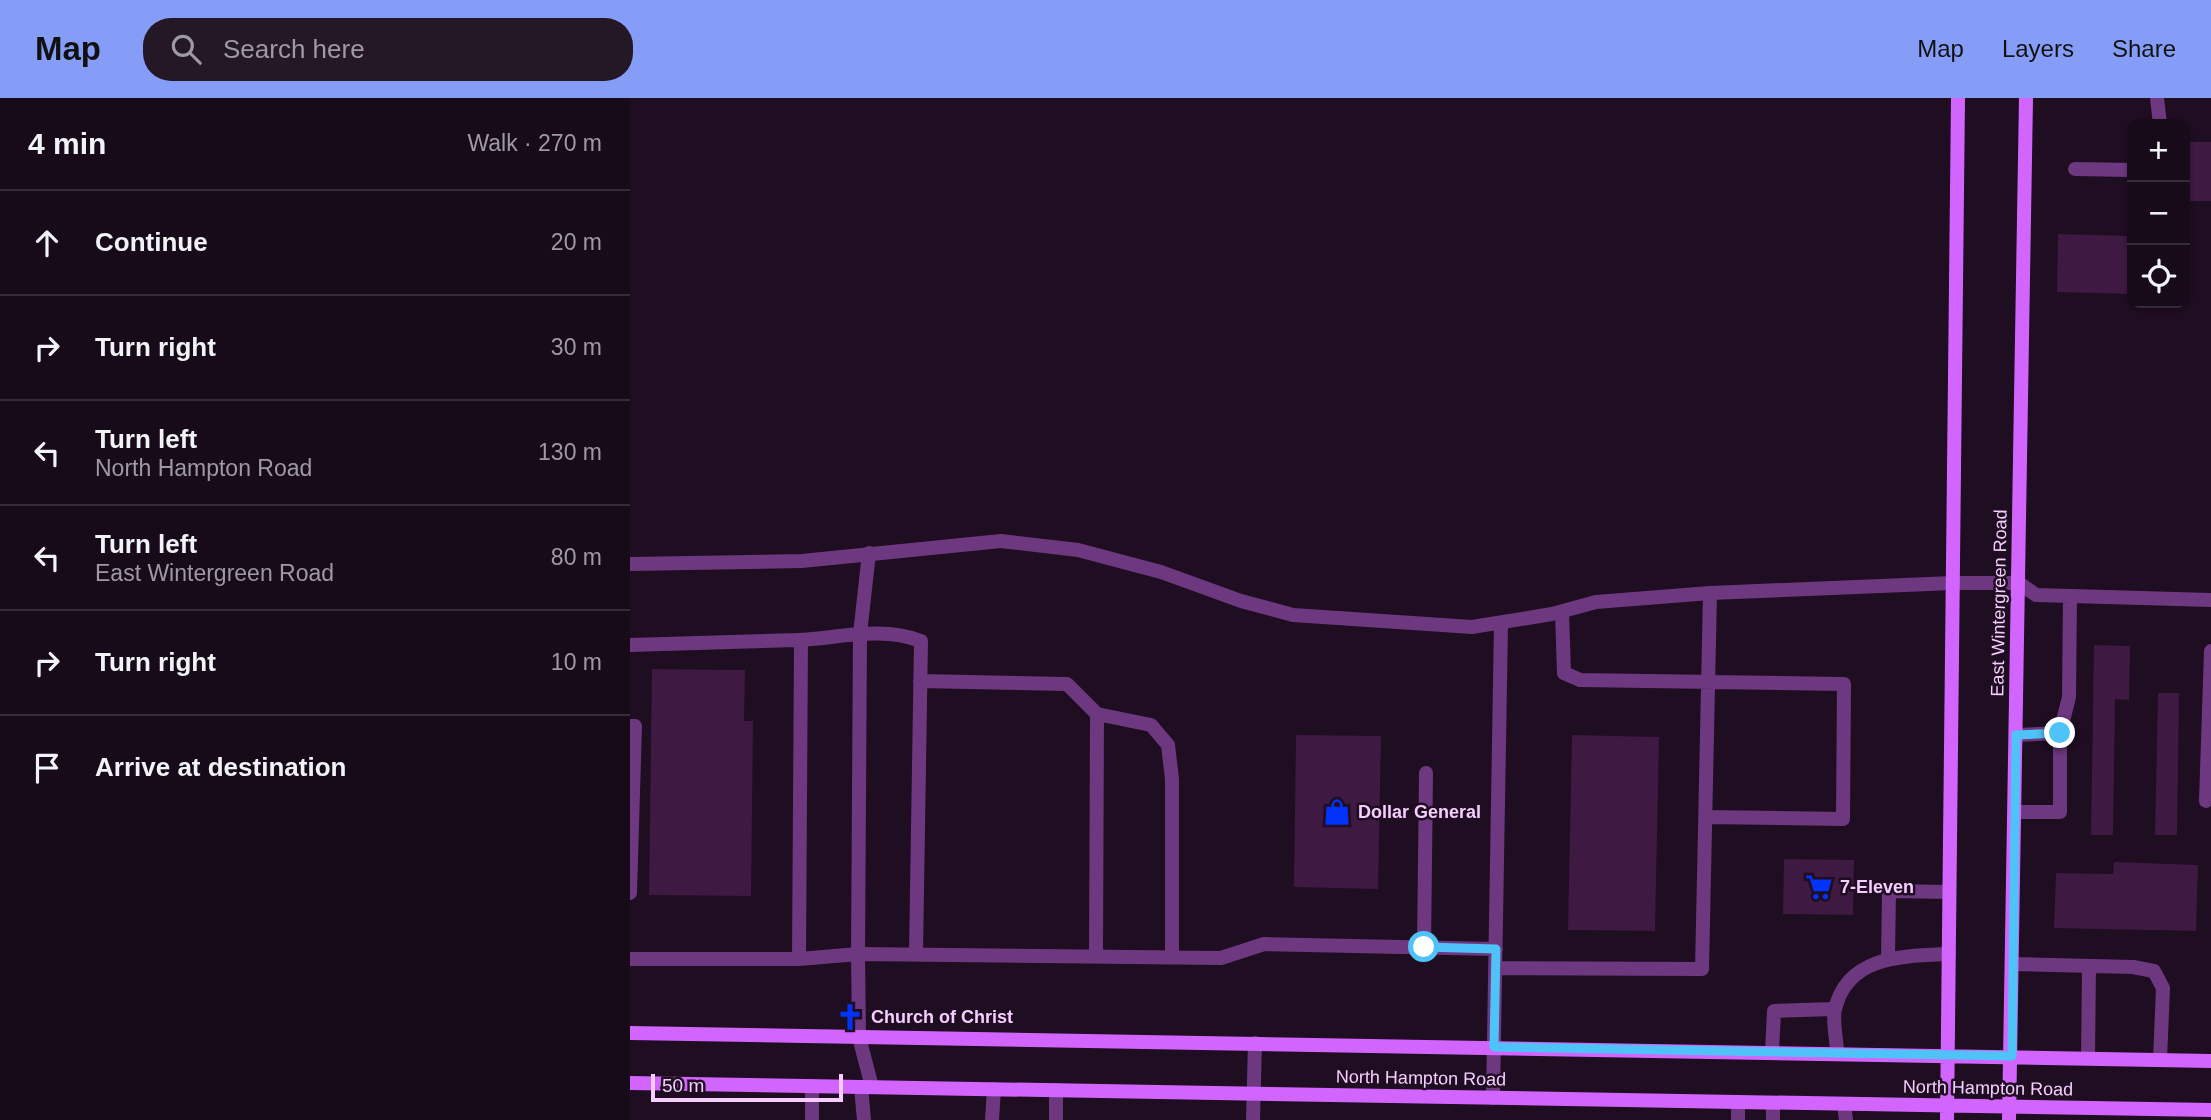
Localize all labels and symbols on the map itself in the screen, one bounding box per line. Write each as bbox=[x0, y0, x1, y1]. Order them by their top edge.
street label: East Wintergreen Road bbox=[1987, 509, 2011, 697]
route end bbox=[2044, 717, 2075, 748]
shop icon: Dollar General bbox=[1322, 797, 1352, 827]
place label: Dollar General bbox=[1358, 802, 1481, 822]
supermarket icon: 7-Eleven bbox=[1804, 872, 1834, 902]
place label: 7-Eleven bbox=[1840, 877, 1914, 897]
route start bbox=[1408, 931, 1439, 962]
church icon: Church of Christ bbox=[835, 1002, 865, 1032]
place label: Church of Christ bbox=[871, 1007, 1013, 1027]
street label: North Hampton Road bbox=[1336, 1067, 1506, 1089]
scale bar bbox=[651, 1071, 844, 1103]
street label: North Hampton Road bbox=[1903, 1077, 2073, 1099]

